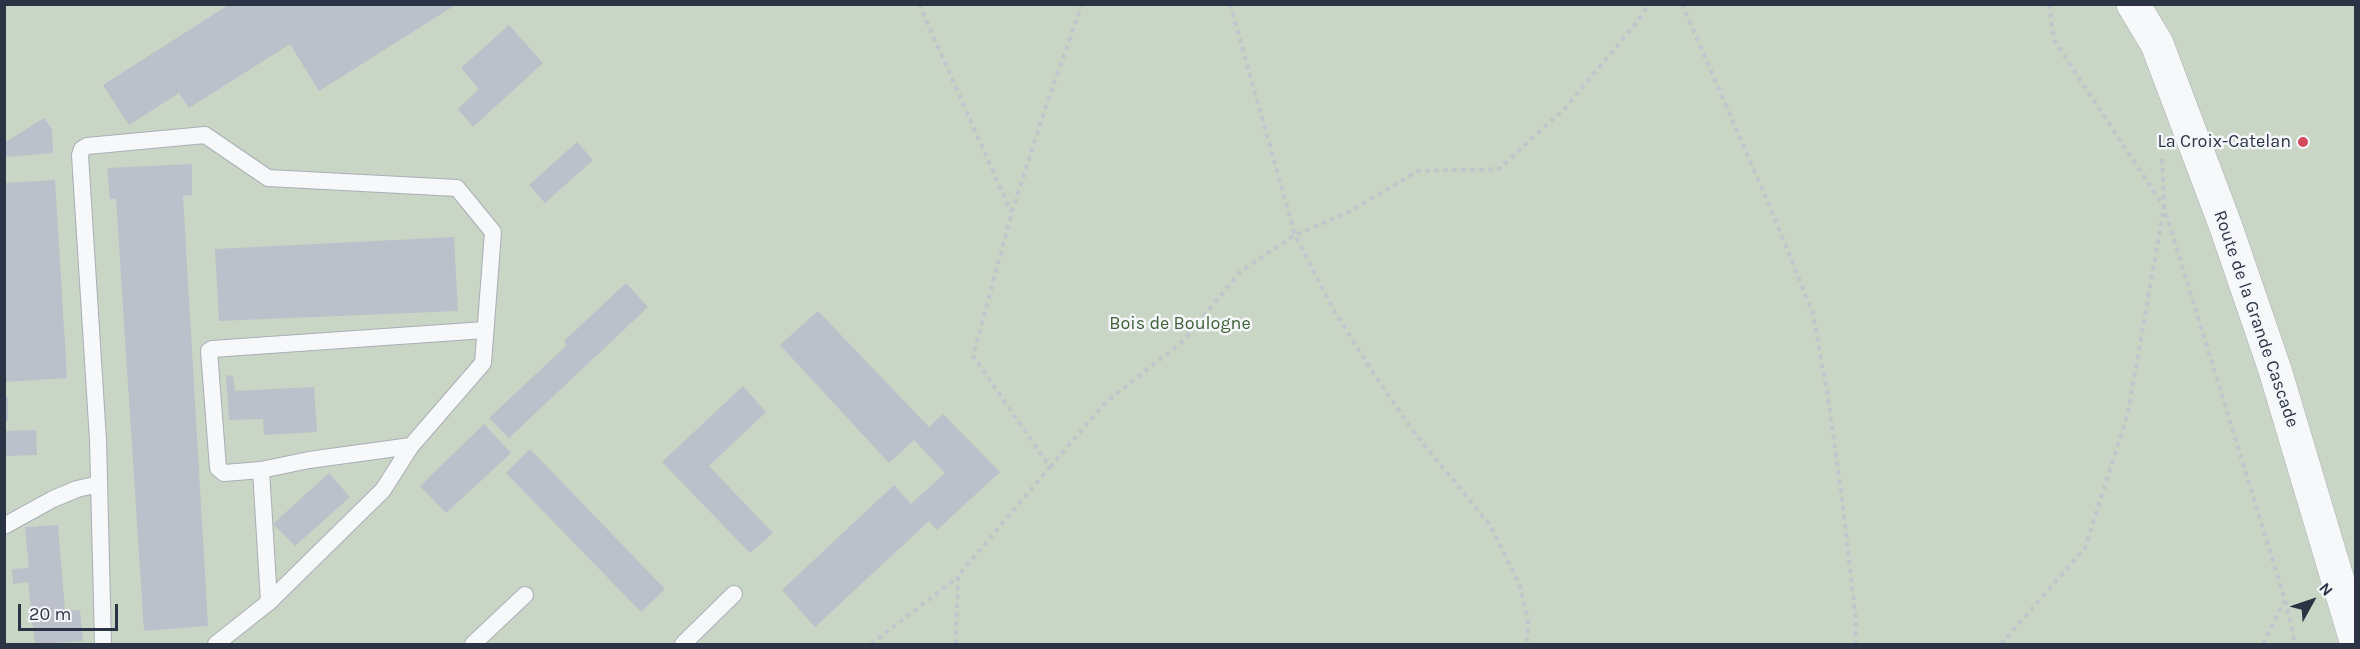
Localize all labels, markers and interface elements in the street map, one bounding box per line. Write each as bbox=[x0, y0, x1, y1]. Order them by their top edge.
place label: La Croix-Catelan bbox=[2157, 131, 2291, 153]
marker: La Croix-Catelan bbox=[2296, 135, 2310, 149]
street label: Route de la Grande Cascade bbox=[2209, 208, 2303, 430]
park label: Bois de Boulogne bbox=[1109, 313, 1251, 335]
north arrow bbox=[2282, 571, 2342, 631]
text: N bbox=[2315, 579, 2337, 600]
scale bar bbox=[21, 592, 122, 630]
text: 20 m bbox=[29, 603, 71, 625]

